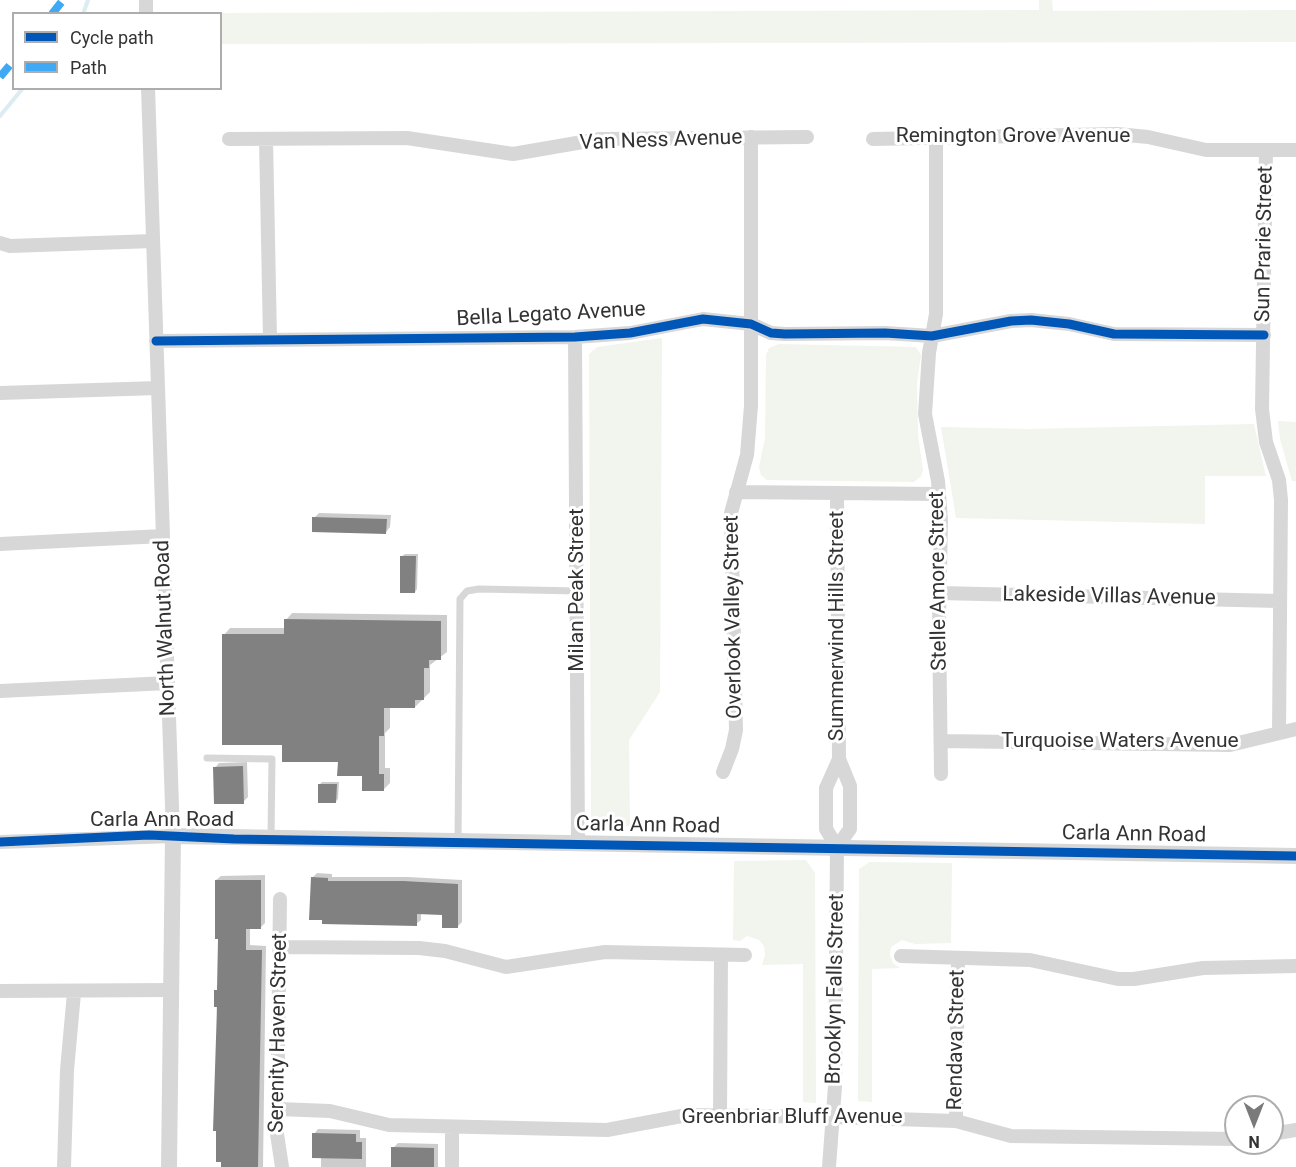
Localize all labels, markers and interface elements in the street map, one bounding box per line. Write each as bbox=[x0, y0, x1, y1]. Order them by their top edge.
legend bbox=[12, 12, 222, 90]
text: Cycle path bbox=[70, 27, 154, 48]
text: Path bbox=[70, 57, 107, 78]
street label: Remington Grove Avenue bbox=[896, 124, 1130, 150]
street label: Van Ness Avenue bbox=[579, 126, 743, 156]
street label: Sun Prarie Street bbox=[1251, 166, 1279, 322]
street label: Bella Legato Avenue bbox=[456, 297, 646, 333]
street label: Stelle Amore Street bbox=[925, 491, 953, 671]
street label: Milan Peak Street bbox=[565, 508, 591, 672]
street label: Summerwind Hills Street bbox=[825, 511, 851, 741]
street label: Overlook Valley Street bbox=[720, 515, 748, 719]
street label: North Walnut Road bbox=[150, 539, 182, 717]
street label: Lakeside Villas Avenue bbox=[1002, 583, 1216, 611]
street label: Turquoise Waters Avenue bbox=[1001, 729, 1239, 755]
street label: Carla Ann Road bbox=[90, 808, 234, 834]
street label: Carla Ann Road bbox=[576, 812, 720, 840]
street label: Carla Ann Road bbox=[1062, 821, 1206, 849]
street label: Brooklyn Falls Street bbox=[822, 893, 850, 1085]
street label: Serenity Haven Street bbox=[265, 933, 293, 1133]
street label: Rendava Street bbox=[943, 969, 971, 1111]
north arrow bbox=[1224, 1095, 1284, 1155]
street label: Greenbriar Bluff Avenue bbox=[681, 1105, 903, 1131]
text: N bbox=[1248, 1132, 1260, 1151]

